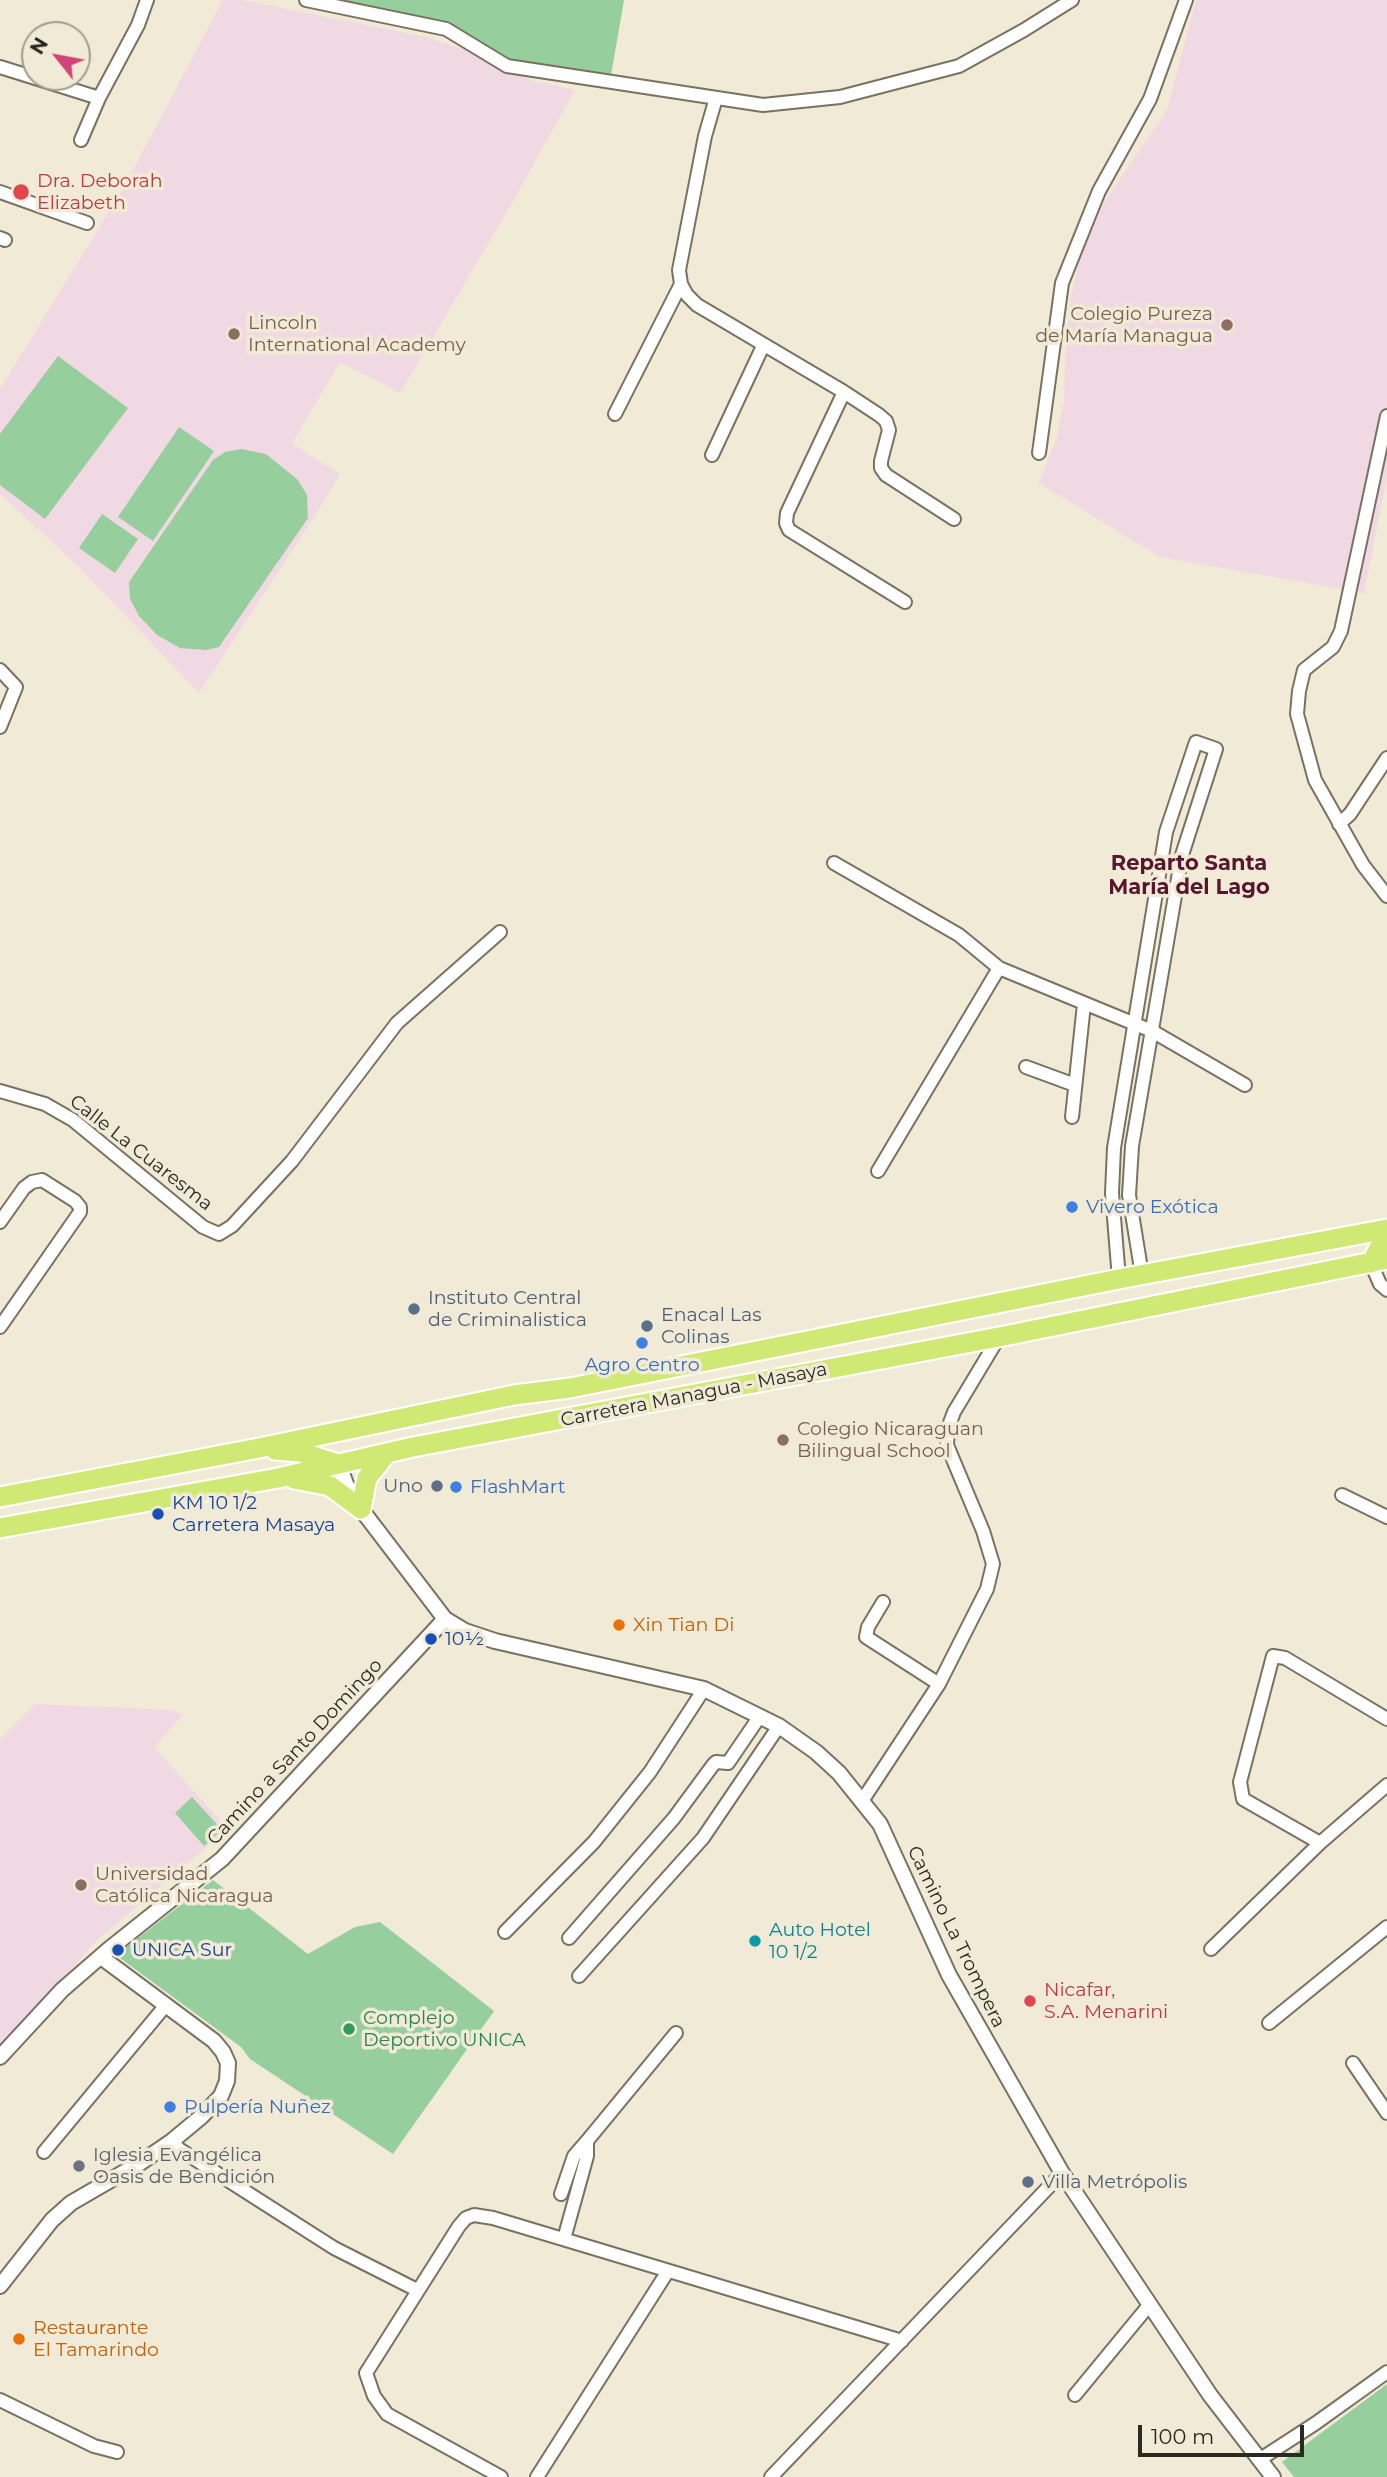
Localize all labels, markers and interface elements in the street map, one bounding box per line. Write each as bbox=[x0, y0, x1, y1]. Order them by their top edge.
north arrow bbox=[21, 21, 91, 91]
text: N bbox=[25, 33, 53, 58]
place label: Dra. Deborah Elizabeth bbox=[37, 170, 163, 214]
marker: Dra. Deborah Elizabeth bbox=[11, 182, 31, 202]
place label: Colegio Pureza de María Managua bbox=[1035, 303, 1213, 347]
place label: Lincoln International Academy bbox=[248, 312, 466, 356]
marker: Colegio Pureza de María Managua bbox=[1219, 317, 1235, 333]
marker: Lincoln International Academy bbox=[226, 326, 242, 342]
district label: Reparto Santa María del Lago bbox=[1108, 851, 1270, 901]
street label: Calle La Cuaresma bbox=[65, 1090, 217, 1216]
place label: Vivero Exótica bbox=[1086, 1196, 1219, 1218]
marker: Vivero Exótica bbox=[1064, 1199, 1080, 1215]
place label: Instituto Central de Criminalistica bbox=[428, 1287, 587, 1331]
marker: Instituto Central de Criminalistica bbox=[406, 1301, 422, 1317]
place label: Enacal Las Colinas bbox=[661, 1304, 761, 1348]
marker: Enacal Las Colinas bbox=[639, 1318, 655, 1334]
marker: Agro Centro bbox=[634, 1335, 650, 1351]
place label: Agro Centro bbox=[584, 1354, 700, 1376]
street label: Carretera Managua - Masaya bbox=[559, 1358, 829, 1432]
place label: Colegio Nicaraguan Bilingual School bbox=[797, 1418, 984, 1462]
marker: Colegio Nicaraguan Bilingual School bbox=[775, 1432, 791, 1448]
place label: Uno bbox=[383, 1475, 423, 1497]
place label: FlashMart bbox=[470, 1476, 565, 1498]
marker: Uno bbox=[429, 1478, 445, 1494]
marker: FlashMart bbox=[448, 1479, 464, 1495]
place label: KM 10 1/2 Carretera Masaya bbox=[172, 1492, 335, 1536]
marker: KM 10 1/2 Carretera Masaya bbox=[150, 1506, 166, 1522]
place label: Xin Tian Di bbox=[633, 1614, 734, 1636]
marker: Xin Tian Di bbox=[611, 1617, 627, 1633]
place label: 10½ bbox=[445, 1628, 484, 1650]
marker: 10½ bbox=[423, 1631, 439, 1647]
street label: Camino a Santo Domingo bbox=[203, 1654, 387, 1850]
street label: Camino La Trompera bbox=[902, 1842, 1010, 2032]
place label: Universidad Católica Nicaragua bbox=[95, 1863, 273, 1907]
marker: Universidad Católica Nicaragua bbox=[73, 1877, 89, 1893]
place label: Auto Hotel 10 1/2 bbox=[769, 1919, 871, 1963]
marker: Auto Hotel 10 1/2 bbox=[747, 1933, 763, 1949]
place label: UNICA Sur bbox=[132, 1939, 232, 1961]
marker: UNICA Sur bbox=[110, 1942, 126, 1958]
place label: Nicafar, S.A. Menarini bbox=[1044, 1979, 1168, 2023]
marker: Nicafar, S.A. Menarini bbox=[1022, 1993, 1038, 2009]
place label: Complejo Deportivo UNICA bbox=[363, 2007, 526, 2051]
marker: Complejo Deportivo UNICA bbox=[341, 2021, 357, 2037]
place label: Pulpería Nuñez bbox=[184, 2096, 331, 2118]
marker: Pulpería Nuñez bbox=[162, 2099, 178, 2115]
place label: Iglesia Evangélica Oasis de Bendición bbox=[93, 2144, 275, 2188]
marker: Iglesia Evangélica Oasis de Bendición bbox=[71, 2158, 87, 2174]
place label: Villa Metrópolis bbox=[1042, 2171, 1187, 2193]
marker: Villa Metrópolis bbox=[1020, 2174, 1036, 2190]
place label: Restaurante El Tamarindo bbox=[33, 2317, 159, 2361]
marker: Restaurante El Tamarindo bbox=[11, 2331, 27, 2347]
scale bar bbox=[1142, 2410, 1308, 2454]
text: 100 m bbox=[1151, 2424, 1214, 2449]

